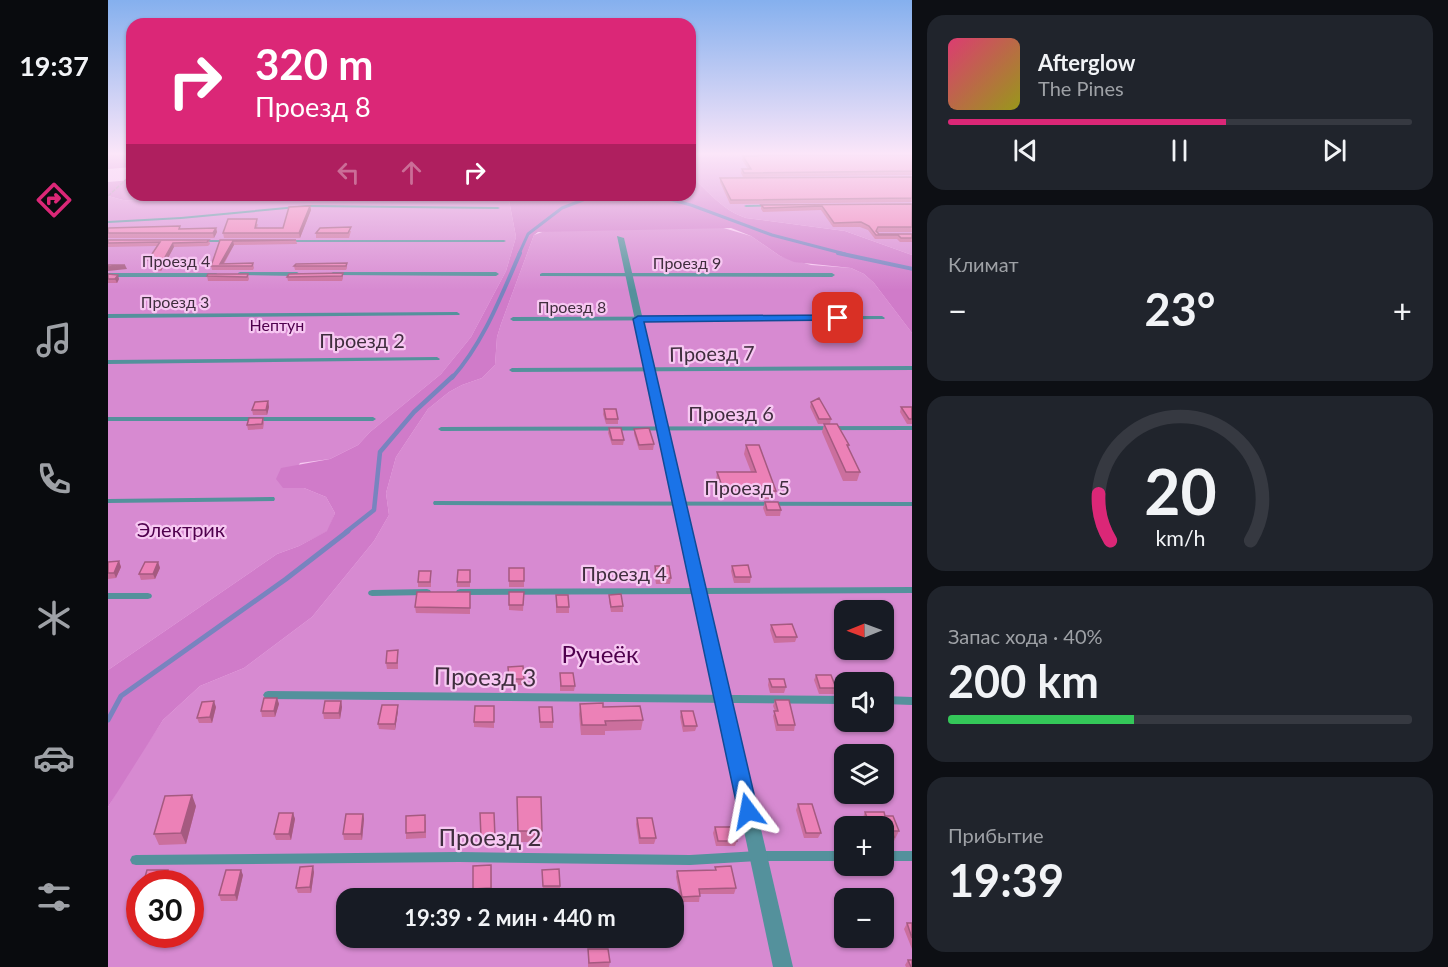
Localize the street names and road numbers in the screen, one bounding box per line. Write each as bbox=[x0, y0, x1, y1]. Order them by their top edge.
street label: Проезд 4 bbox=[142, 251, 210, 270]
street label: Проезд 9 bbox=[653, 253, 721, 272]
street label: Проезд 3 bbox=[141, 292, 209, 311]
street label: Проезд 8 bbox=[538, 297, 606, 316]
street label: Проезд 2 bbox=[319, 328, 405, 352]
street label: Проезд 7 bbox=[669, 340, 755, 366]
street label: Проезд 6 bbox=[688, 401, 774, 425]
street label: Проезд 5 bbox=[704, 475, 790, 499]
street label: Проезд 4 bbox=[581, 561, 667, 585]
street label: Проезд 3 bbox=[433, 661, 537, 691]
street label: Проезд 2 bbox=[439, 822, 541, 851]

